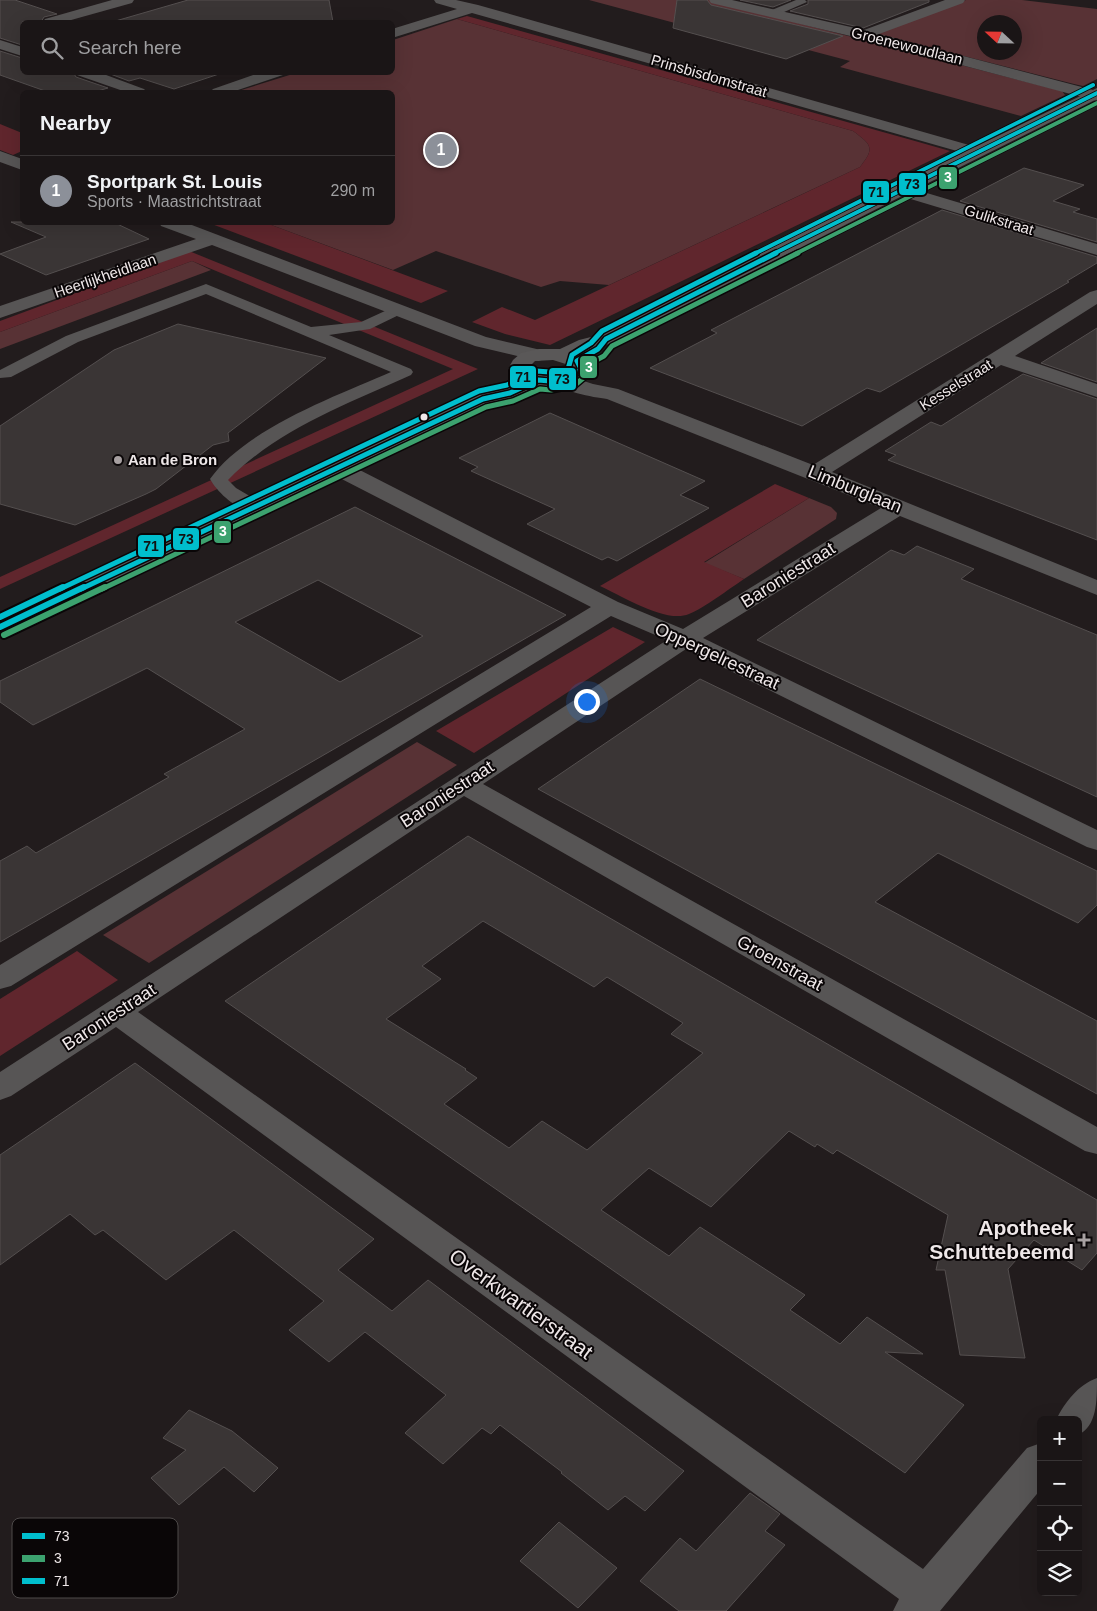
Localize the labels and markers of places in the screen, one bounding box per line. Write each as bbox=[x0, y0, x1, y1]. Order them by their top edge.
pin: 1 bbox=[425, 131, 457, 169]
unlabelled marker bbox=[419, 412, 429, 422]
place label: Aan de Bron bbox=[128, 451, 217, 468]
marker: Aan de Bron bbox=[112, 454, 124, 466]
place label: Apotheek Schuttebeemd bbox=[929, 1216, 1074, 1263]
marker: Apotheek Schuttebeemd bbox=[1078, 1234, 1090, 1246]

